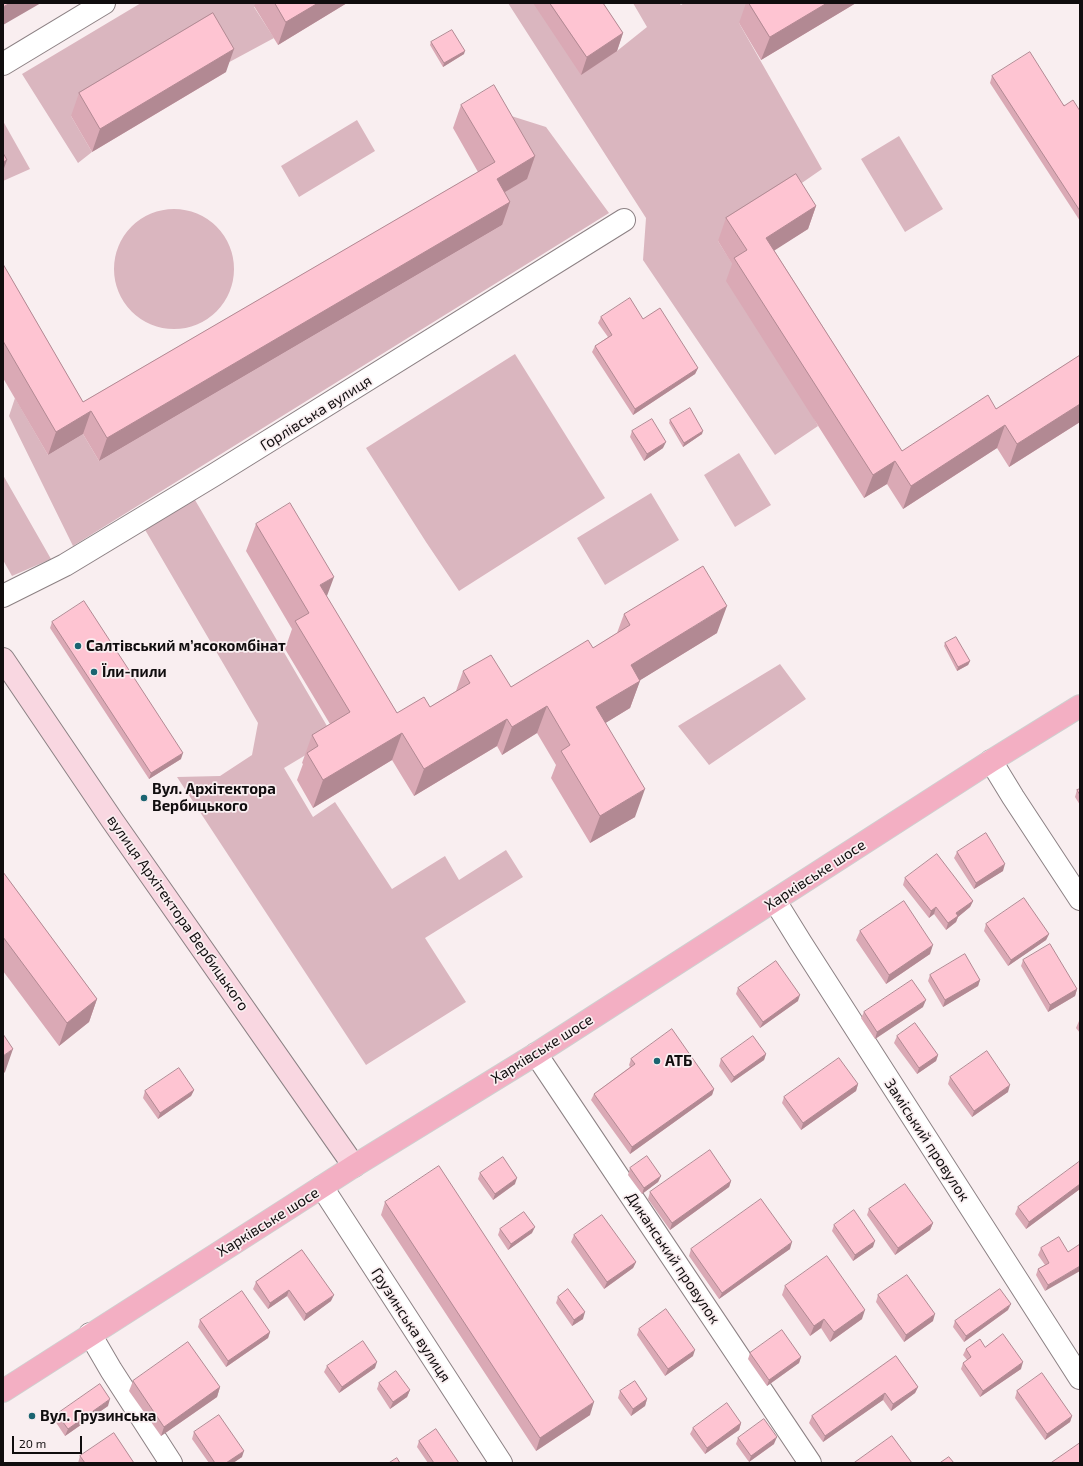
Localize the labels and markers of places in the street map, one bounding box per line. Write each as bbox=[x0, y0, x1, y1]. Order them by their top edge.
place label: Салтівський м’ясокомбінат bbox=[86, 637, 286, 655]
marker: Салтівський м’ясокомбінат bbox=[73, 641, 83, 651]
place label: Їли-пили bbox=[102, 663, 167, 681]
marker: Їли-пили bbox=[89, 667, 99, 677]
place label: Вул. Архітектора Вербицького bbox=[152, 780, 276, 815]
marker: Вул. Архітектора Вербицького bbox=[139, 793, 149, 803]
place label: АТБ bbox=[665, 1052, 692, 1070]
marker: АТБ bbox=[652, 1056, 662, 1066]
place label: Вул. Грузинська bbox=[40, 1407, 156, 1425]
marker: Вул. Грузинська bbox=[27, 1411, 37, 1421]

